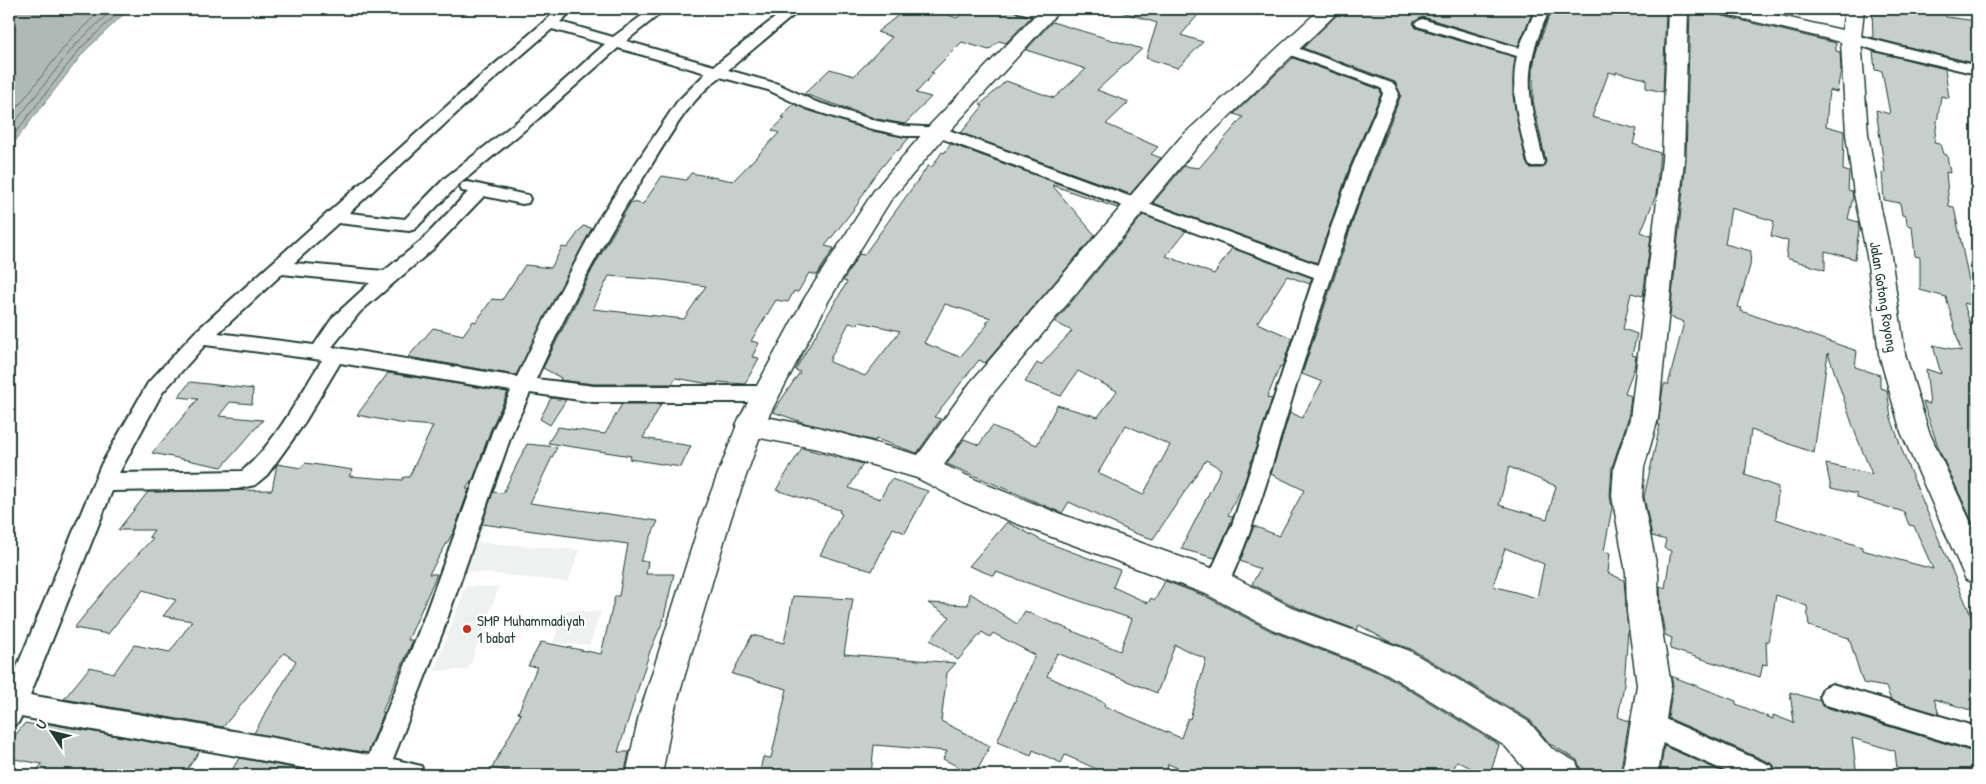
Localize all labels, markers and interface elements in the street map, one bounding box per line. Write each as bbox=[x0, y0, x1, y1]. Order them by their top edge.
street label: Jalan Gotong Royong bbox=[1865, 240, 1903, 354]
place label: SMP Muhammadiyah 1 babat bbox=[477, 610, 585, 648]
marker: SMP Muhammadiyah 1 babat bbox=[461, 623, 473, 635]
north arrow bbox=[28, 706, 78, 756]
text: U bbox=[31, 715, 51, 733]

